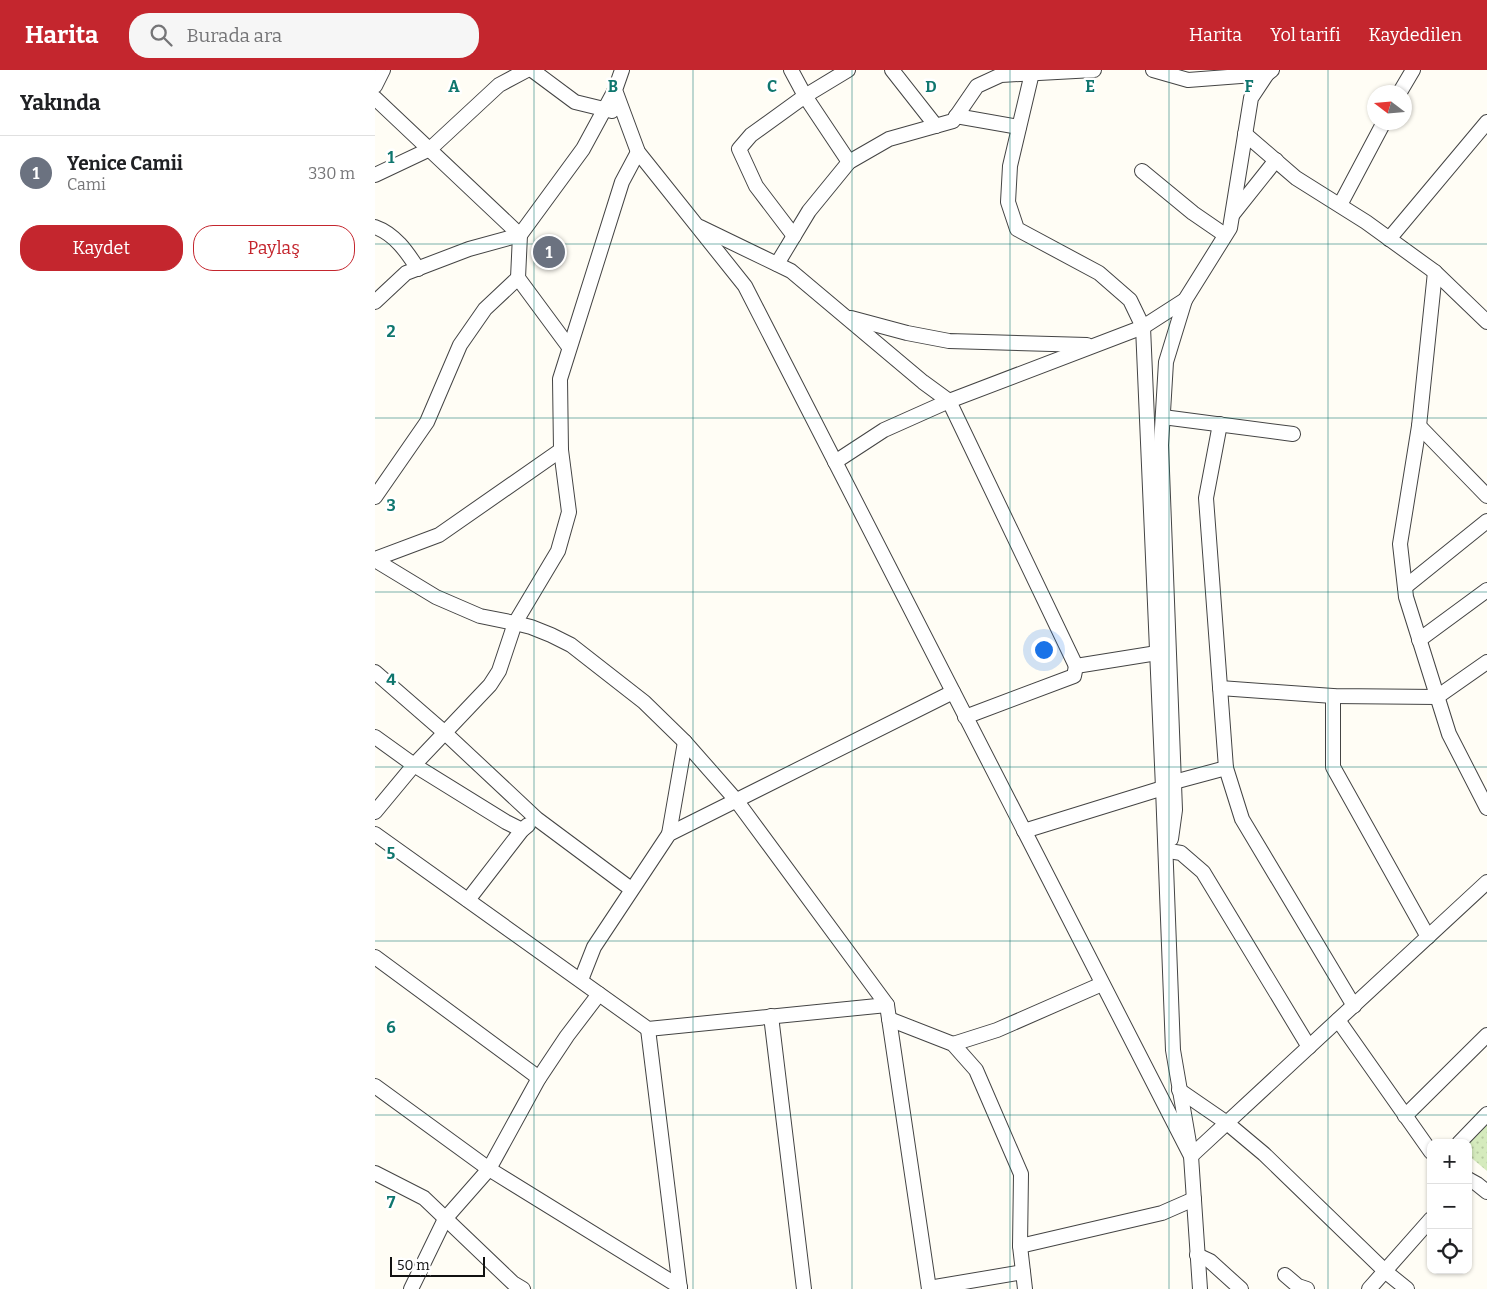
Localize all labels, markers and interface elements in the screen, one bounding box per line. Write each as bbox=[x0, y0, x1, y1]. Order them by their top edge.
search box bbox=[129, 13, 479, 58]
text: Harita bbox=[25, 21, 99, 49]
icon: search bbox=[147, 21, 175, 49]
text: Burada ara bbox=[187, 24, 282, 47]
text: Harita bbox=[1189, 24, 1242, 46]
text: Yol tarifi bbox=[1270, 24, 1341, 46]
text: Kaydedilen bbox=[1369, 24, 1462, 46]
text: A bbox=[448, 77, 460, 96]
text: B bbox=[608, 77, 618, 96]
text: C bbox=[767, 77, 777, 96]
text: D bbox=[925, 77, 937, 96]
text: E bbox=[1085, 77, 1095, 96]
text: F bbox=[1245, 77, 1254, 96]
north arrow bbox=[1367, 85, 1412, 130]
text: Yakında bbox=[20, 90, 101, 116]
text: 1 bbox=[388, 148, 395, 167]
text: Yenice Camii bbox=[67, 152, 183, 175]
text: 1 bbox=[33, 164, 39, 183]
text: 330 m bbox=[308, 164, 355, 183]
text: Cami bbox=[67, 175, 106, 194]
button: Kaydet bbox=[20, 225, 183, 271]
button: Paylaş bbox=[193, 225, 355, 271]
pin: 1 bbox=[533, 233, 565, 271]
text: 2 bbox=[386, 322, 396, 341]
text: 3 bbox=[386, 496, 396, 515]
your location bbox=[1031, 637, 1057, 663]
text: 4 bbox=[386, 670, 396, 689]
text: 5 bbox=[387, 844, 396, 863]
text: 6 bbox=[386, 1018, 396, 1037]
map controls bbox=[1427, 1139, 1472, 1274]
button: + bbox=[1427, 1139, 1472, 1184]
button: − bbox=[1427, 1184, 1472, 1229]
text: 7 bbox=[387, 1193, 396, 1212]
button: locate bbox=[1427, 1229, 1472, 1274]
scale bar bbox=[390, 1254, 485, 1277]
text: 50 m bbox=[397, 1257, 430, 1274]

